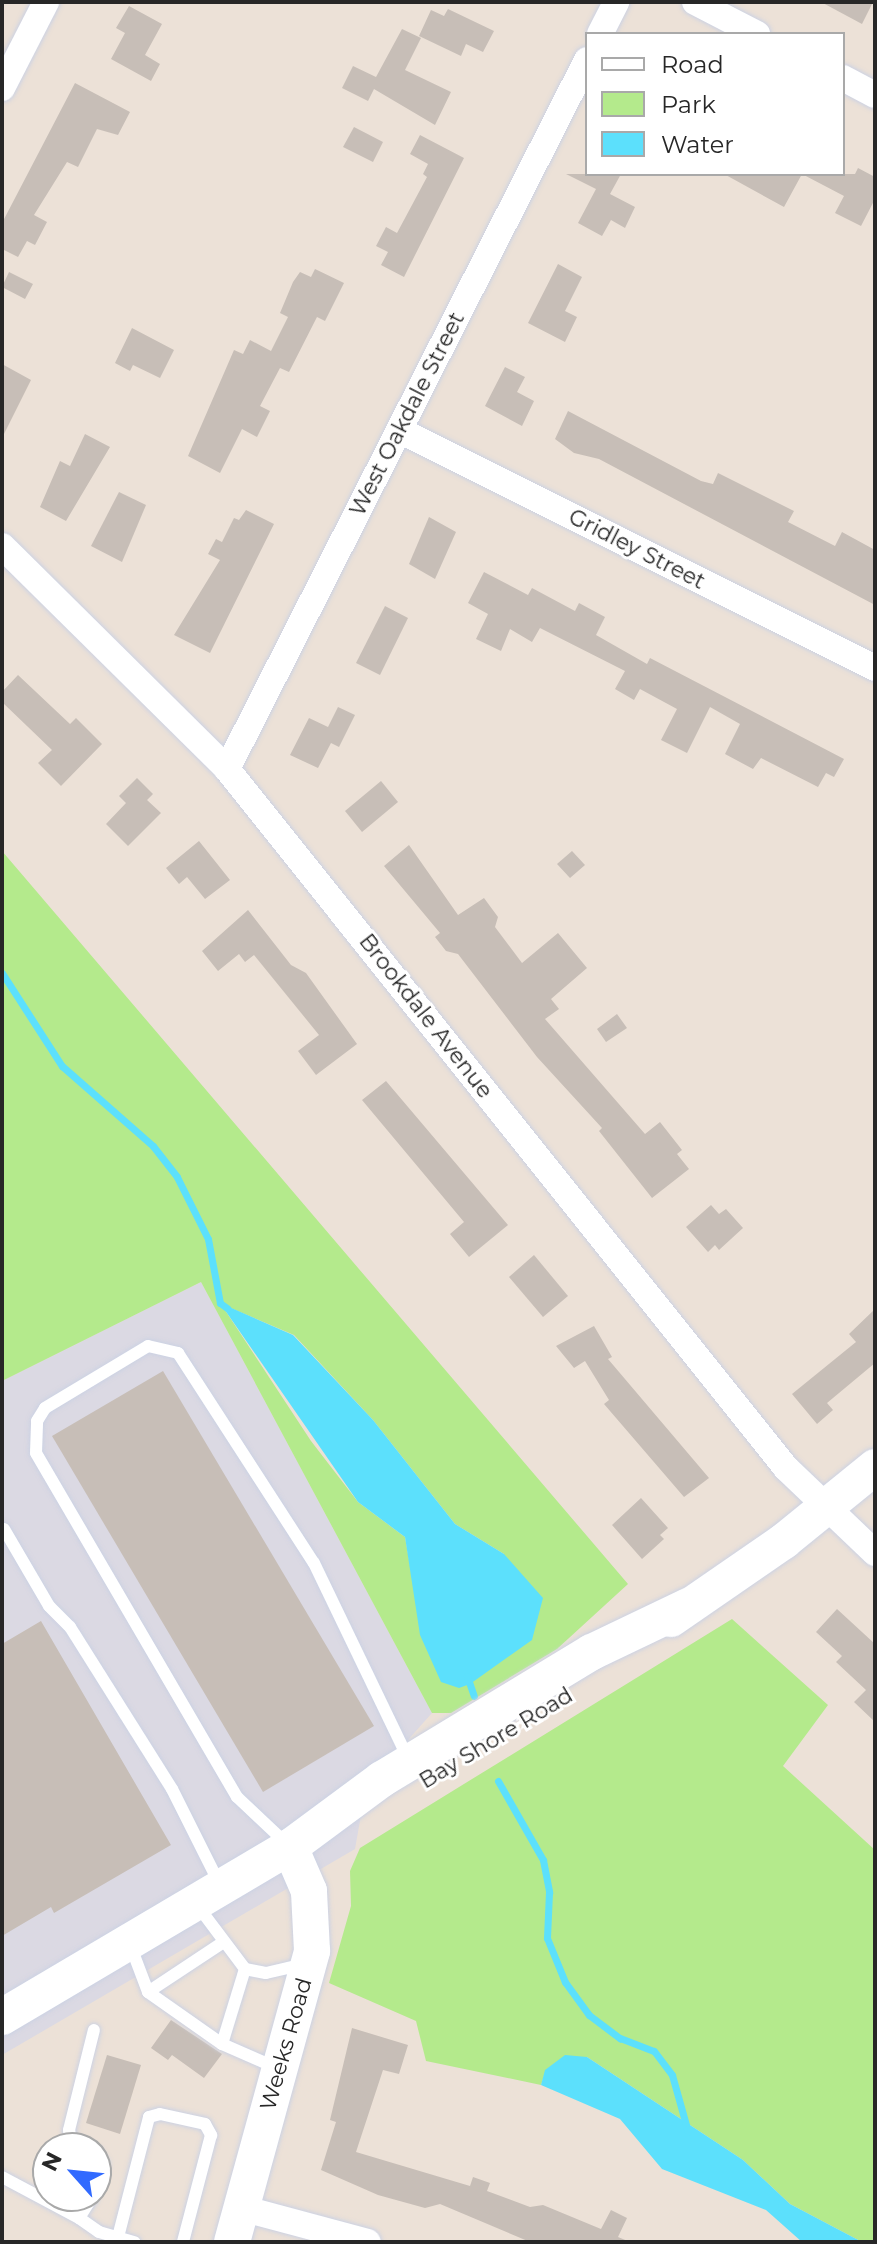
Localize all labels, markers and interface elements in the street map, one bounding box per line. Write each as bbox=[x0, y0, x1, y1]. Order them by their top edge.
legend bbox=[585, 32, 845, 176]
text: Road bbox=[661, 50, 724, 79]
text: Park bbox=[661, 90, 716, 119]
text: Water bbox=[661, 130, 734, 159]
street label: West Oakdale Street bbox=[344, 308, 470, 520]
street label: Gridley Street bbox=[564, 503, 710, 595]
street label: Brookdale Avenue bbox=[354, 929, 498, 1103]
street label: Bay Shore Road bbox=[415, 1682, 577, 1794]
street label: Weeks Road bbox=[254, 1975, 318, 2113]
north arrow bbox=[32, 2132, 112, 2212]
text: N bbox=[36, 2148, 68, 2176]

